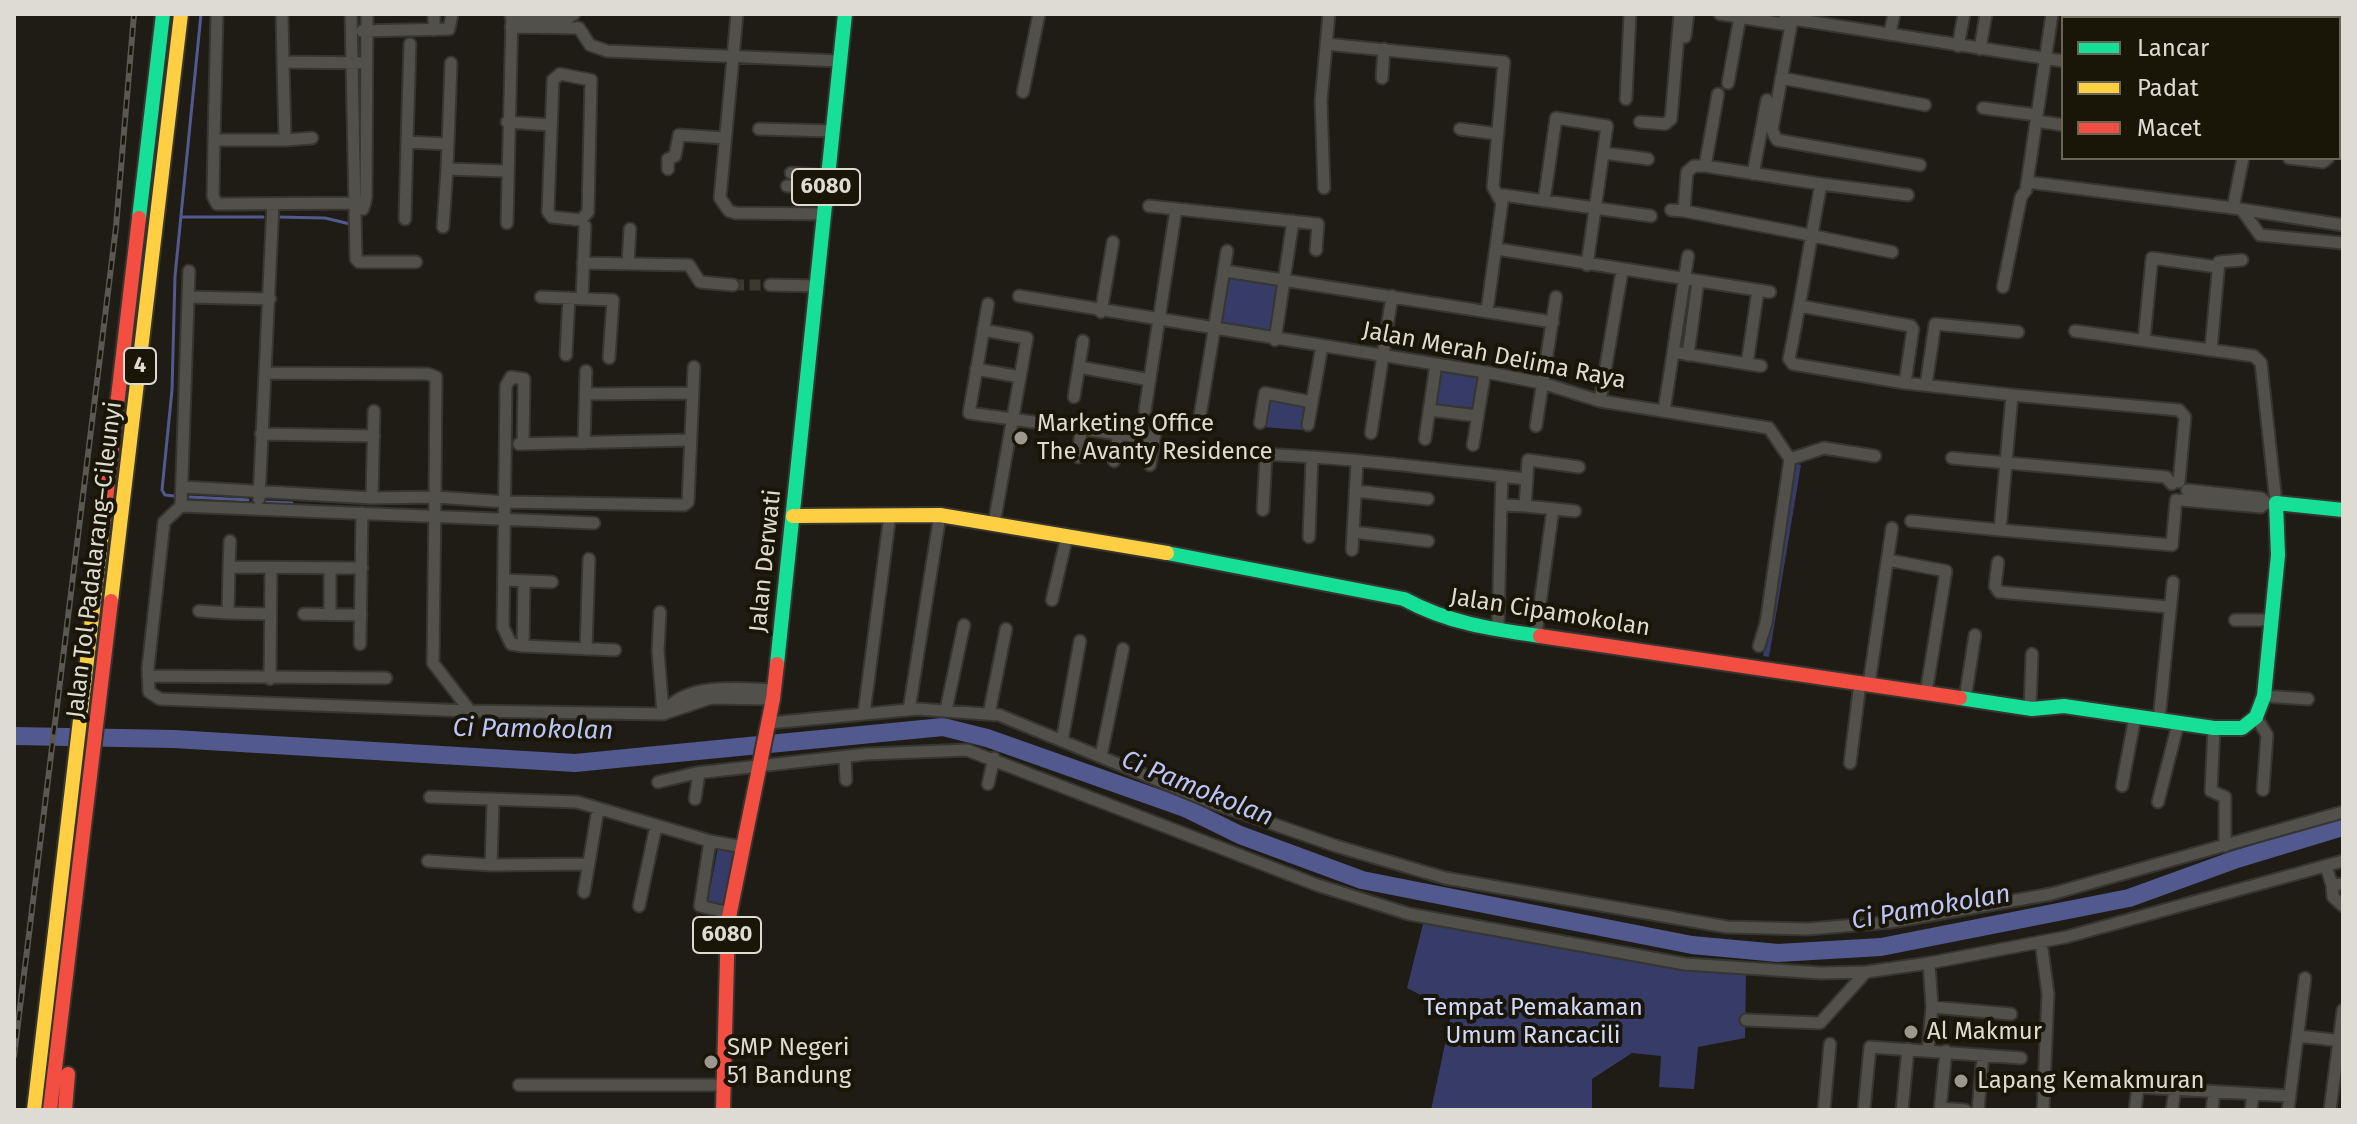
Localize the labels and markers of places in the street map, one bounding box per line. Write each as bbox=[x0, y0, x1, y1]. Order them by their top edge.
place label: Marketing Office The Avanty Residence bbox=[1037, 410, 1273, 466]
marker: Marketing Office The Avanty Residence bbox=[1012, 429, 1030, 447]
place label: Al Makmur bbox=[1927, 1018, 2042, 1046]
marker: Al Makmur bbox=[1902, 1023, 1920, 1041]
place label: SMP Negeri 51 Bandung bbox=[727, 1034, 851, 1090]
marker: SMP Negeri 51 Bandung bbox=[702, 1053, 720, 1071]
place label: Lapang Kemakmuran bbox=[1977, 1067, 2205, 1095]
marker: Lapang Kemakmuran bbox=[1952, 1072, 1970, 1090]

